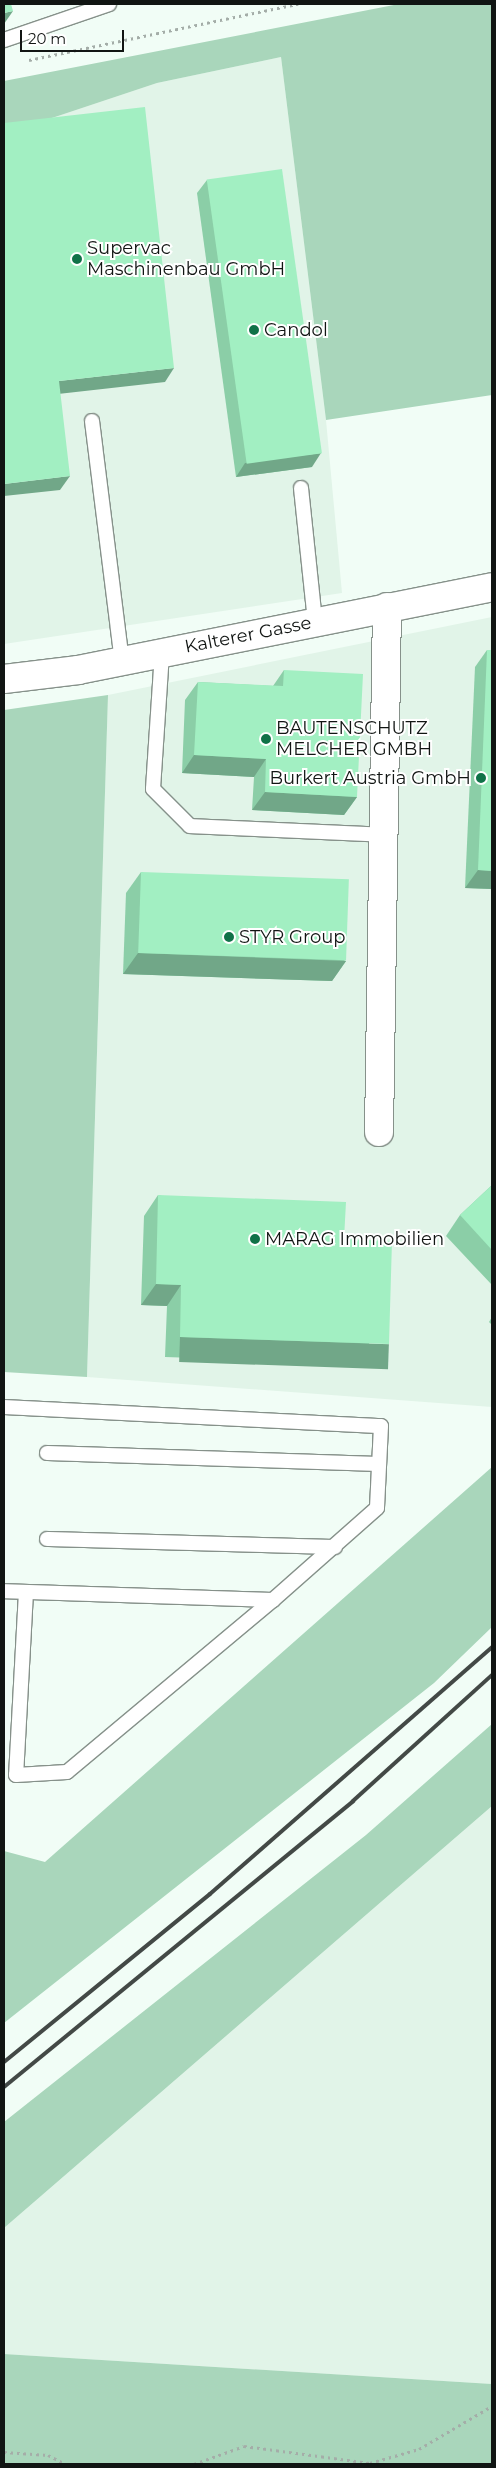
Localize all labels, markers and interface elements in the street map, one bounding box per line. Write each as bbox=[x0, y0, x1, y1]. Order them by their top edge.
scale bar bbox=[22, 20, 126, 52]
text: 20 m bbox=[28, 29, 66, 48]
place label: Supervac Maschinenbau GmbH bbox=[87, 238, 285, 280]
marker: Supervac Maschinenbau GmbH bbox=[71, 253, 83, 265]
place label: Candol bbox=[264, 319, 328, 341]
marker: Candol bbox=[248, 324, 260, 336]
street label: Kalterer Gasse bbox=[183, 612, 313, 658]
place label: BAUTENSCHUTZ MELCHER GMBH bbox=[276, 718, 432, 761]
marker: BAUTENSCHUTZ MELCHER GMBH bbox=[260, 733, 272, 745]
place label: Burkert Austria GmbH bbox=[269, 767, 471, 789]
marker: Burkert Austria GmbH bbox=[475, 772, 487, 784]
place label: STYR Group bbox=[239, 926, 346, 948]
marker: STYR Group bbox=[223, 931, 235, 943]
place label: MARAG Immobilien bbox=[265, 1228, 444, 1250]
marker: MARAG Immobilien bbox=[249, 1233, 261, 1245]

